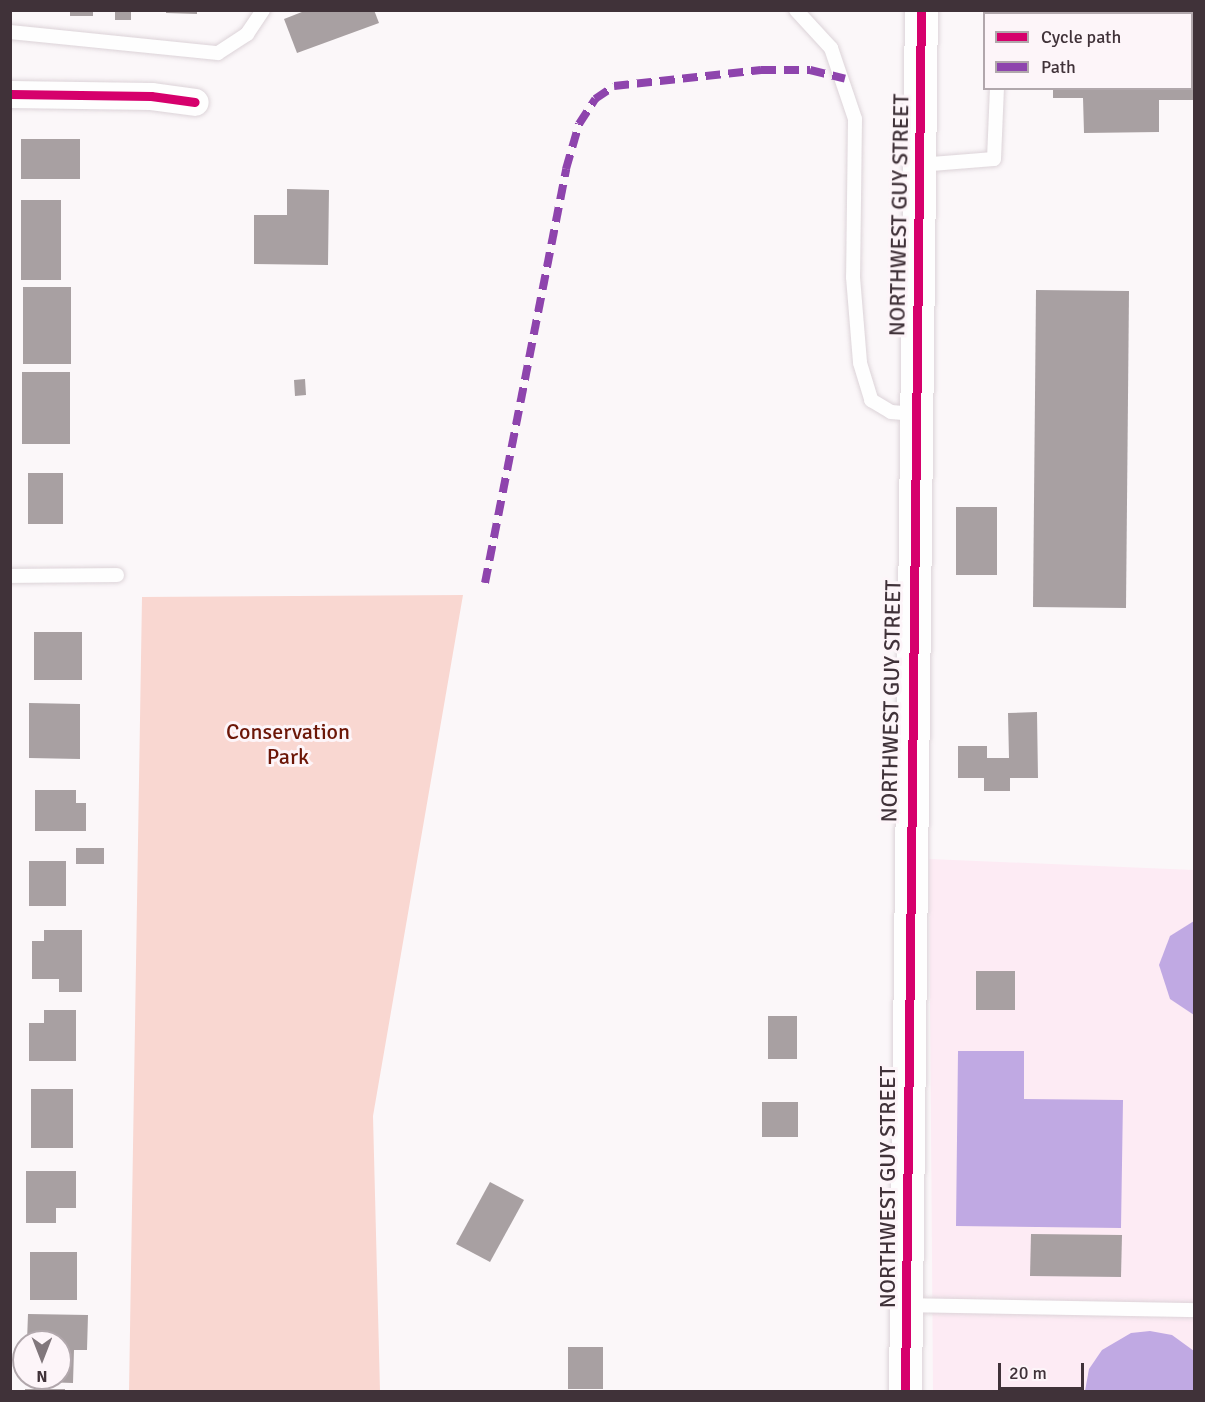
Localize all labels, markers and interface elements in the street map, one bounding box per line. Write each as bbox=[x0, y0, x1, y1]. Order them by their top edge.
legend bbox=[983, 12, 1193, 90]
text: Cycle path bbox=[1041, 26, 1121, 48]
text: Path bbox=[1041, 56, 1076, 78]
street label: NORTHWEST GUY STREET bbox=[884, 93, 914, 337]
street label: NORTHWEST GUY STREET bbox=[876, 579, 906, 823]
park label: Conservation Park bbox=[226, 718, 350, 770]
street label: NORTHWEST GUY STREET bbox=[875, 1066, 901, 1308]
north arrow bbox=[12, 1330, 72, 1390]
scale bar bbox=[1001, 1351, 1086, 1389]
text: 20 m bbox=[1009, 1362, 1047, 1384]
text: N bbox=[36, 1366, 48, 1386]

